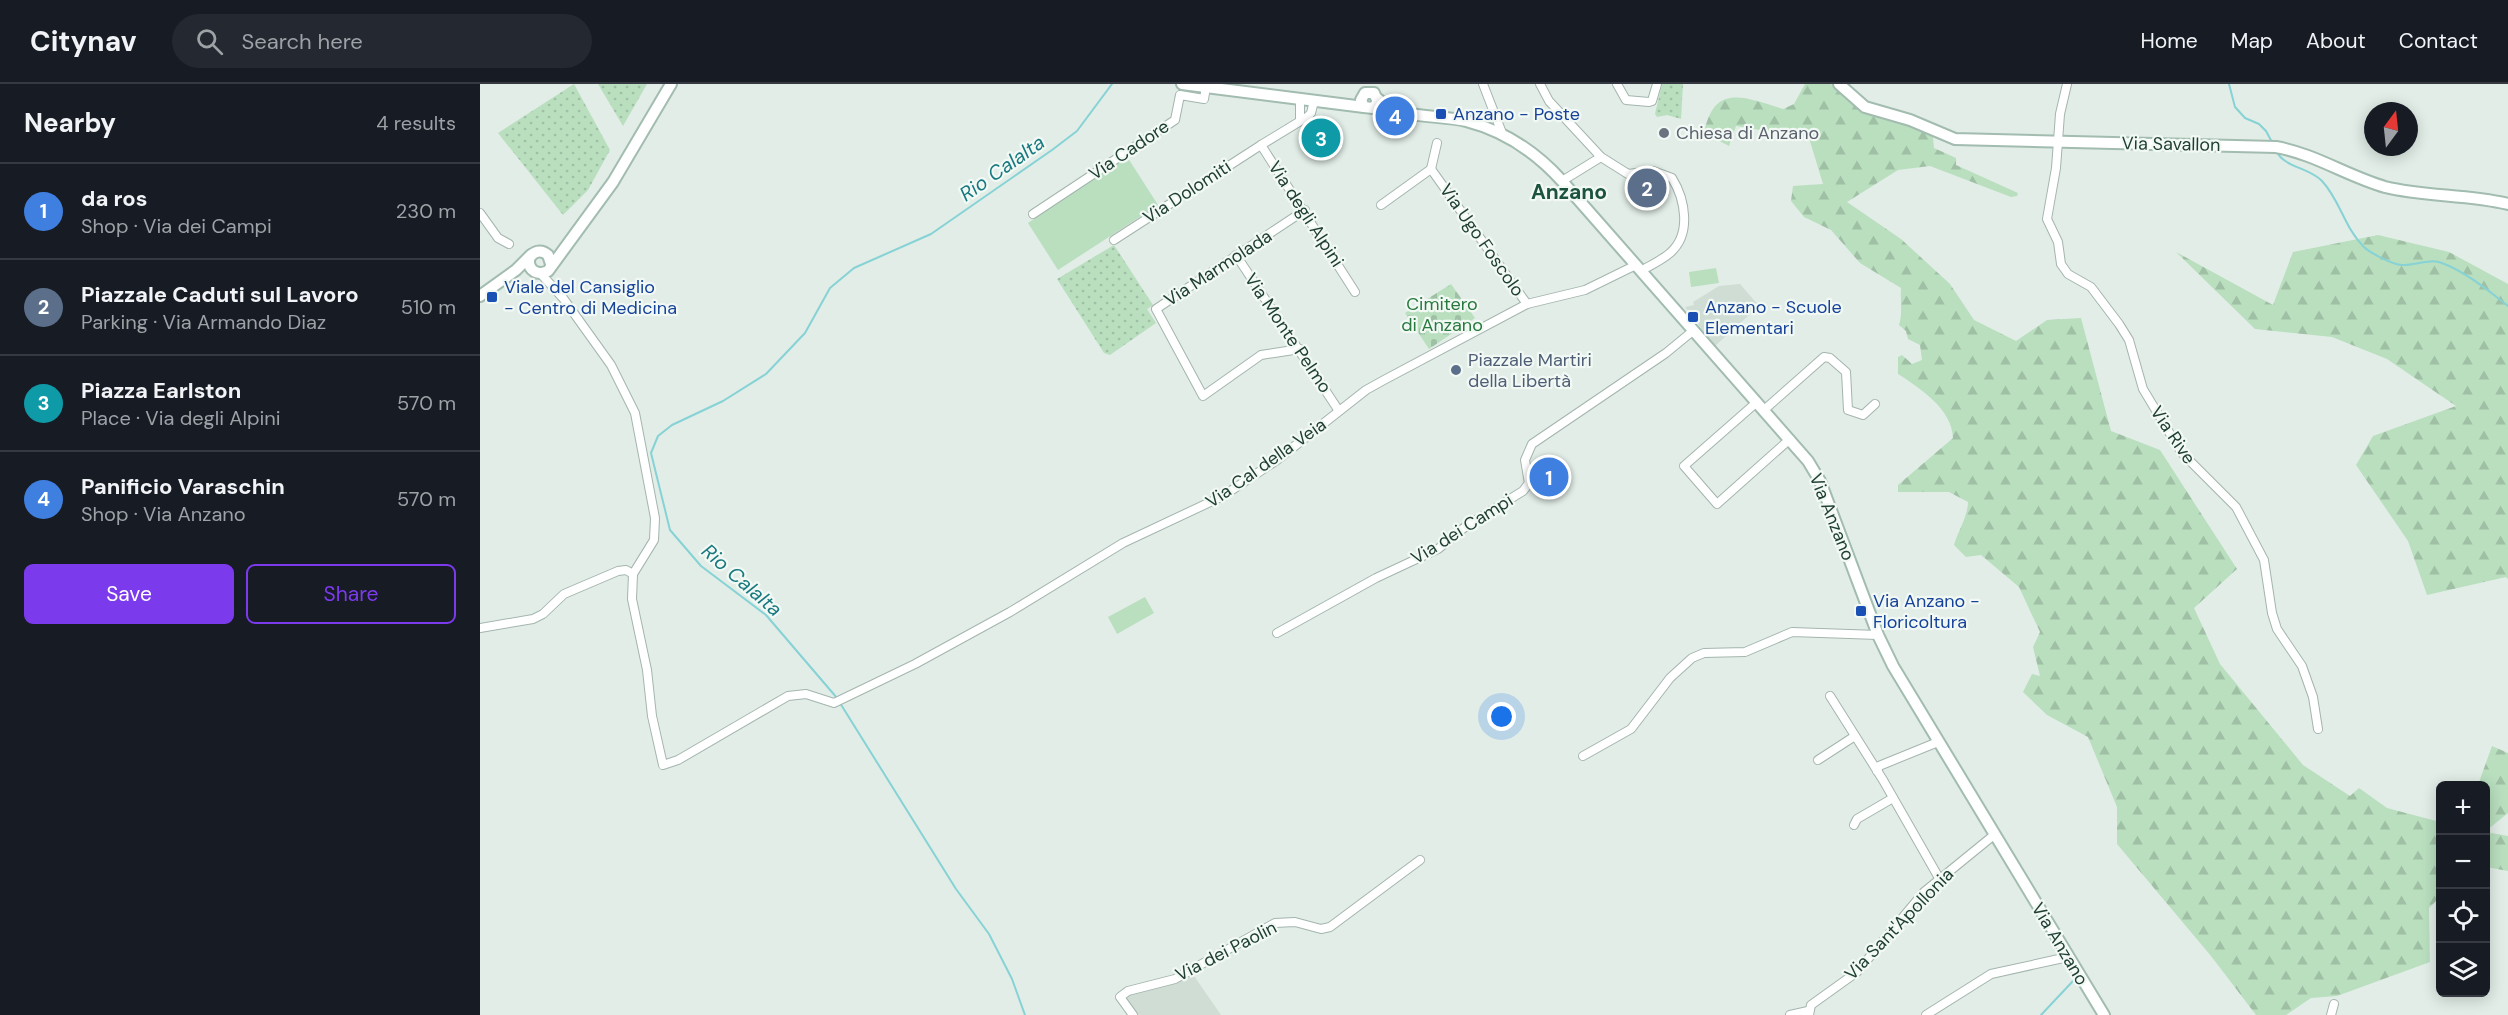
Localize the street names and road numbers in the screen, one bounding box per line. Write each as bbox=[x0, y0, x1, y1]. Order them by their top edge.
street label: Via Cadore bbox=[1084, 114, 1174, 186]
street label: Via Savallon bbox=[2121, 131, 2221, 157]
street label: Via Dolomiti bbox=[1138, 155, 1236, 229]
street label: Via degli Alpini bbox=[1263, 156, 1349, 272]
street label: Via Ugo Foscolo bbox=[1434, 179, 1530, 301]
street label: Via Marmolada bbox=[1159, 224, 1277, 312]
street label: Via Monte Pelmo bbox=[1239, 268, 1337, 398]
street label: Via Rive bbox=[2145, 401, 2201, 469]
street label: Via Cal della Veia bbox=[1201, 413, 1331, 513]
street label: Via Anzano bbox=[1804, 470, 1860, 564]
street label: Via dei Campi bbox=[1407, 488, 1517, 570]
street label: Via Sant'Apollonia bbox=[1839, 863, 1959, 985]
street label: Via Anzano bbox=[2026, 898, 2094, 990]
street label: Via dei Paolin bbox=[1171, 915, 1281, 987]

